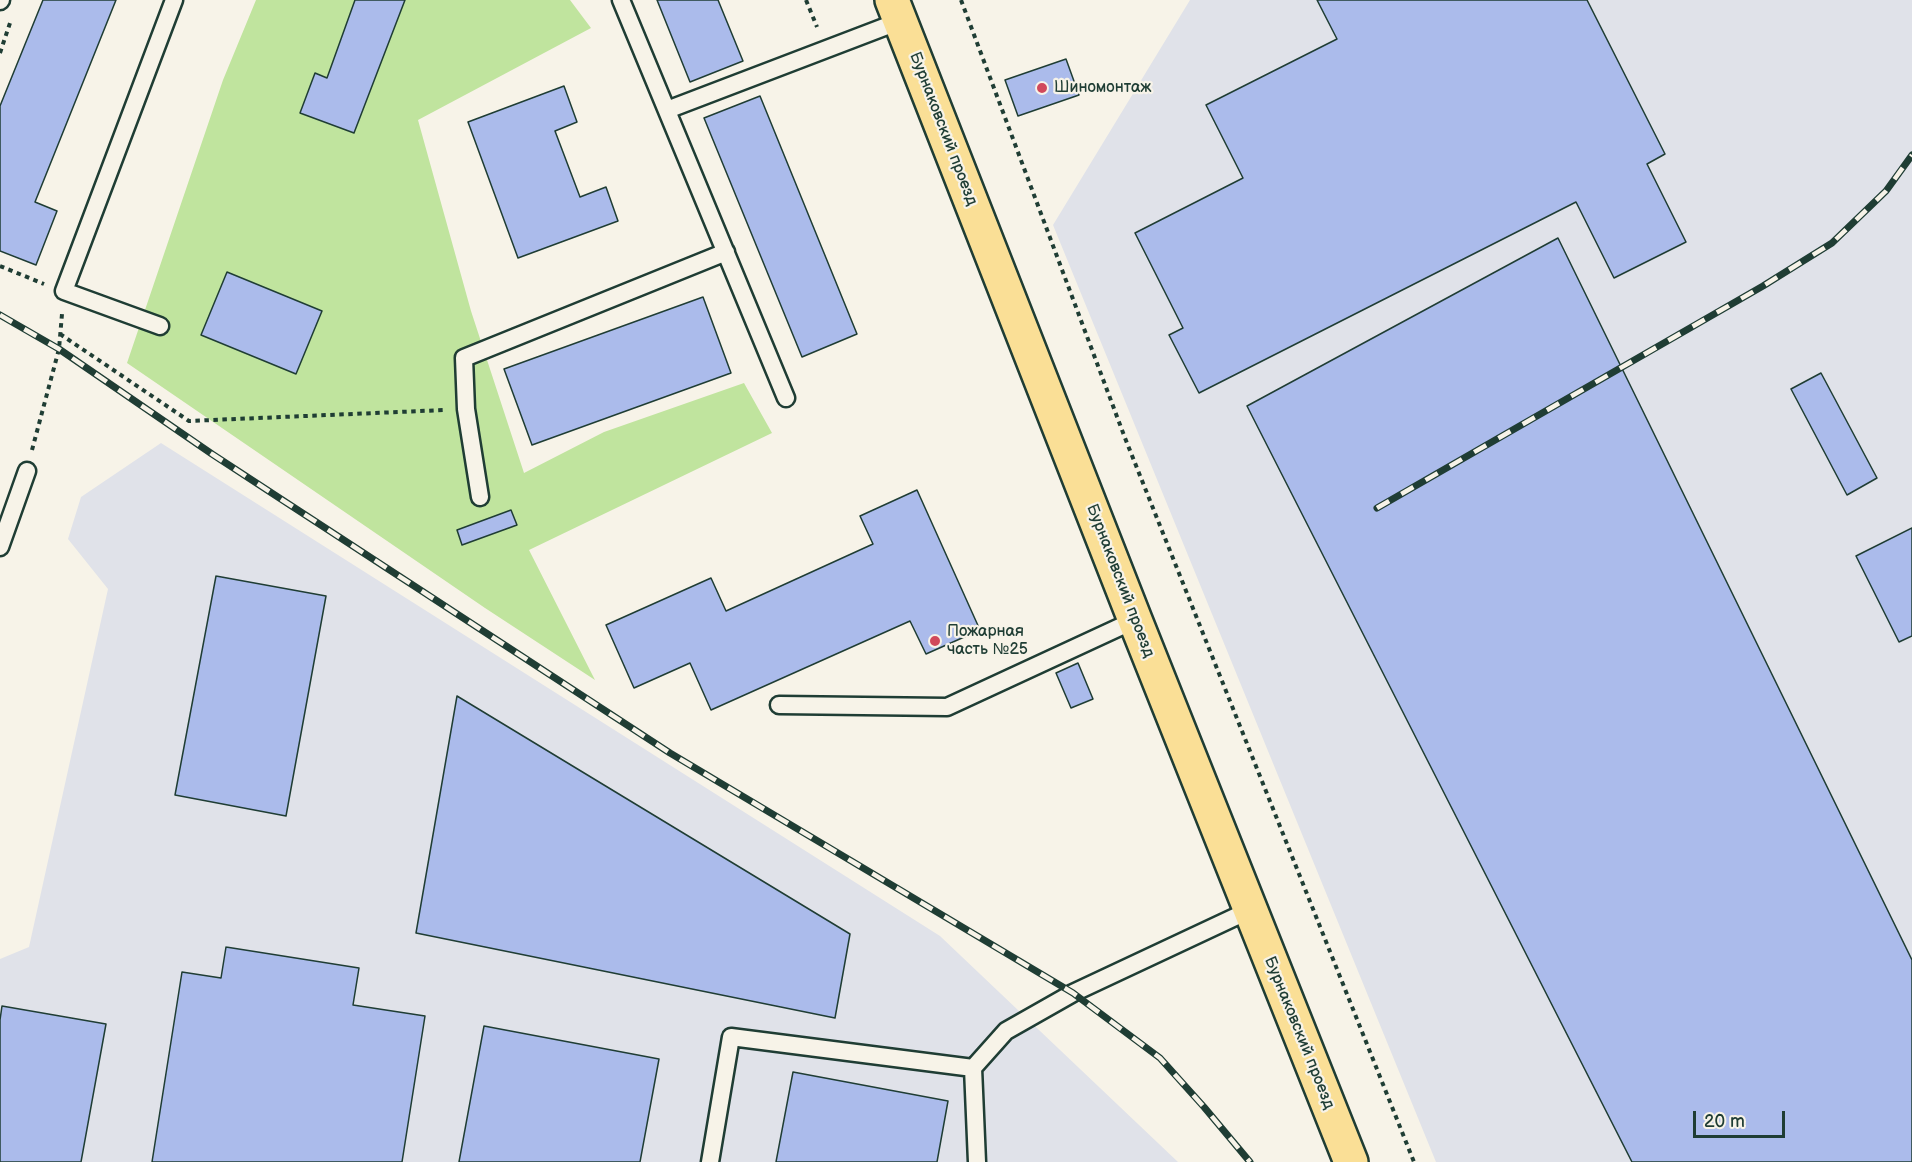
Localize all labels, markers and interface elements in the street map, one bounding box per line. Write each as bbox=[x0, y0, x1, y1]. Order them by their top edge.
street label: Бурнаковский проезд bbox=[905, 50, 981, 208]
place label: Шиномонтаж bbox=[1054, 78, 1151, 98]
marker: Шиномонтаж bbox=[1035, 81, 1049, 95]
street label: Бурнаковский проезд bbox=[1082, 502, 1158, 660]
place label: Пожарная часть №25 bbox=[947, 622, 1028, 660]
marker: Пожарная часть №25 bbox=[928, 634, 942, 648]
street label: Бурнаковский проезд bbox=[1260, 954, 1338, 1112]
scale bar bbox=[1696, 1099, 1788, 1137]
text: 20 m bbox=[1704, 1111, 1745, 1132]

